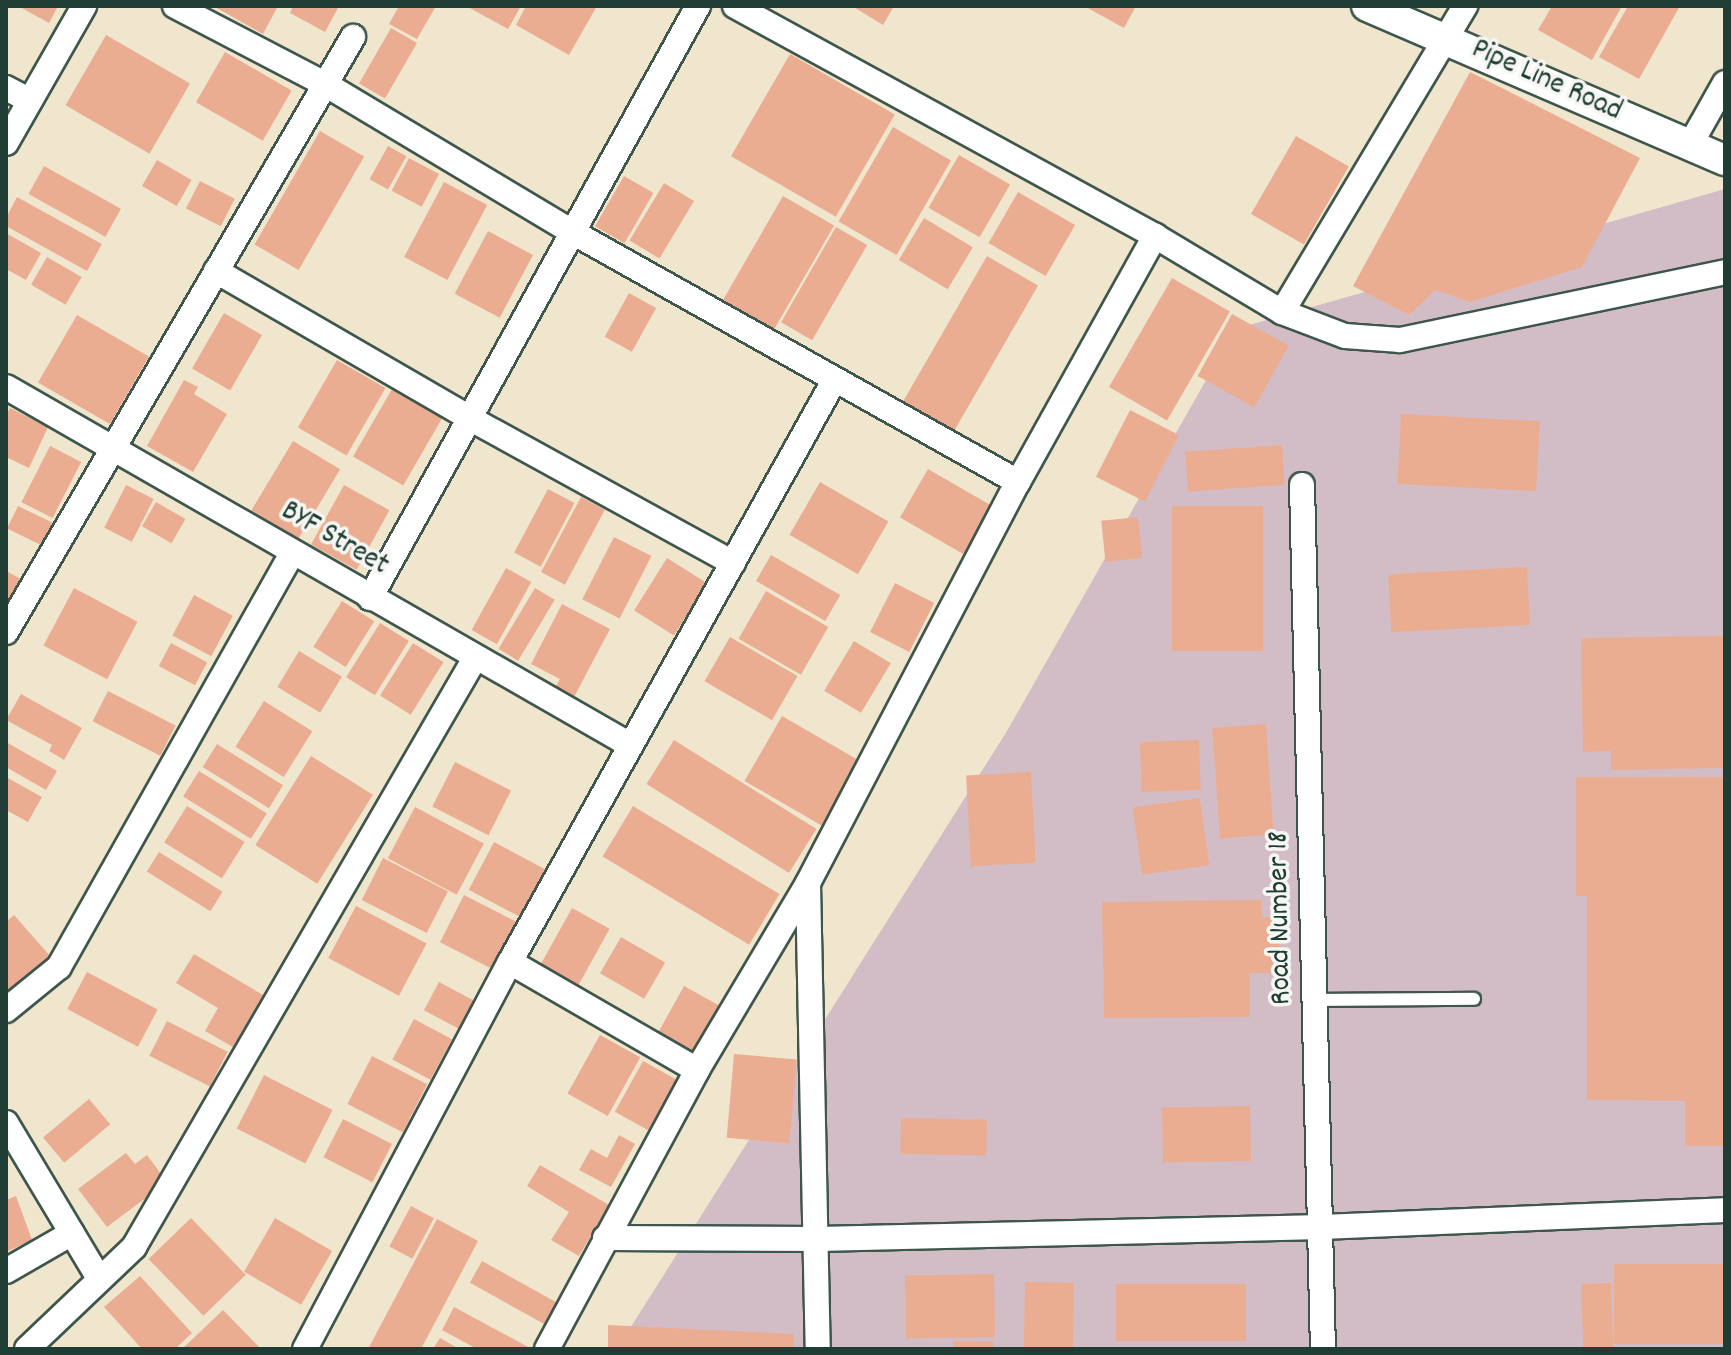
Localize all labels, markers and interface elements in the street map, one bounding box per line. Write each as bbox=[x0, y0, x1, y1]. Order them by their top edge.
street label: Pipe Line Road bbox=[1465, 33, 1627, 131]
street label: BYF Street bbox=[274, 495, 394, 585]
street label: Road Number 18 bbox=[1262, 831, 1302, 1005]

